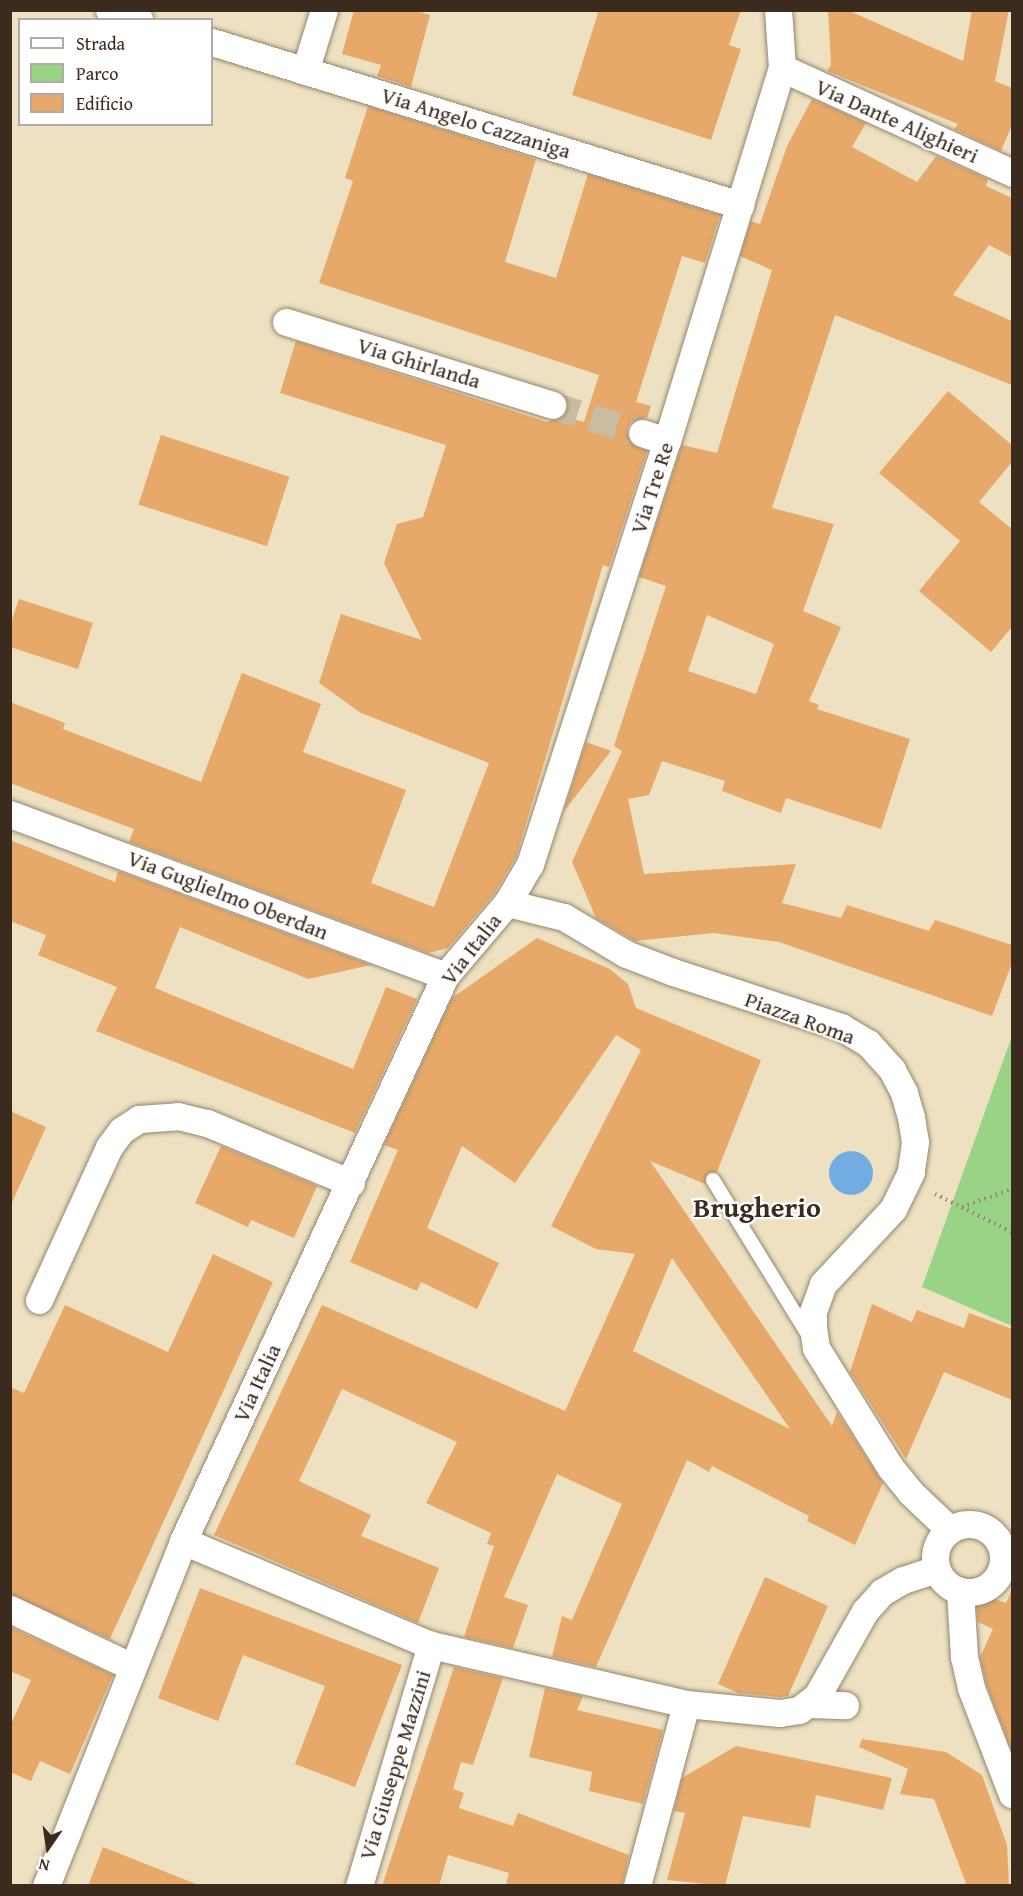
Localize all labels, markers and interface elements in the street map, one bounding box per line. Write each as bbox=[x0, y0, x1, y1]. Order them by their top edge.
legend bbox=[18, 18, 213, 126]
text: Strada bbox=[76, 30, 125, 57]
text: Parco bbox=[76, 60, 119, 87]
street label: Via Dante Alighieri bbox=[811, 73, 983, 169]
street label: Via Angelo Cazzaniga bbox=[378, 82, 574, 164]
text: Edificio bbox=[76, 90, 133, 117]
street label: Via Ghirlanda bbox=[354, 332, 484, 394]
street label: Via Tre Re bbox=[625, 439, 679, 537]
street label: Via Guglielmo Oberdan bbox=[124, 845, 332, 945]
street label: Via Italia bbox=[435, 908, 507, 990]
street label: Piazza Roma bbox=[741, 986, 859, 1050]
district label: Brugherio bbox=[693, 1190, 821, 1224]
street label: Via Italia bbox=[227, 1340, 287, 1426]
street label: Via Giuseppe Mazzini bbox=[354, 1667, 436, 1863]
north arrow bbox=[18, 1818, 78, 1878]
text: N bbox=[36, 1853, 52, 1878]

